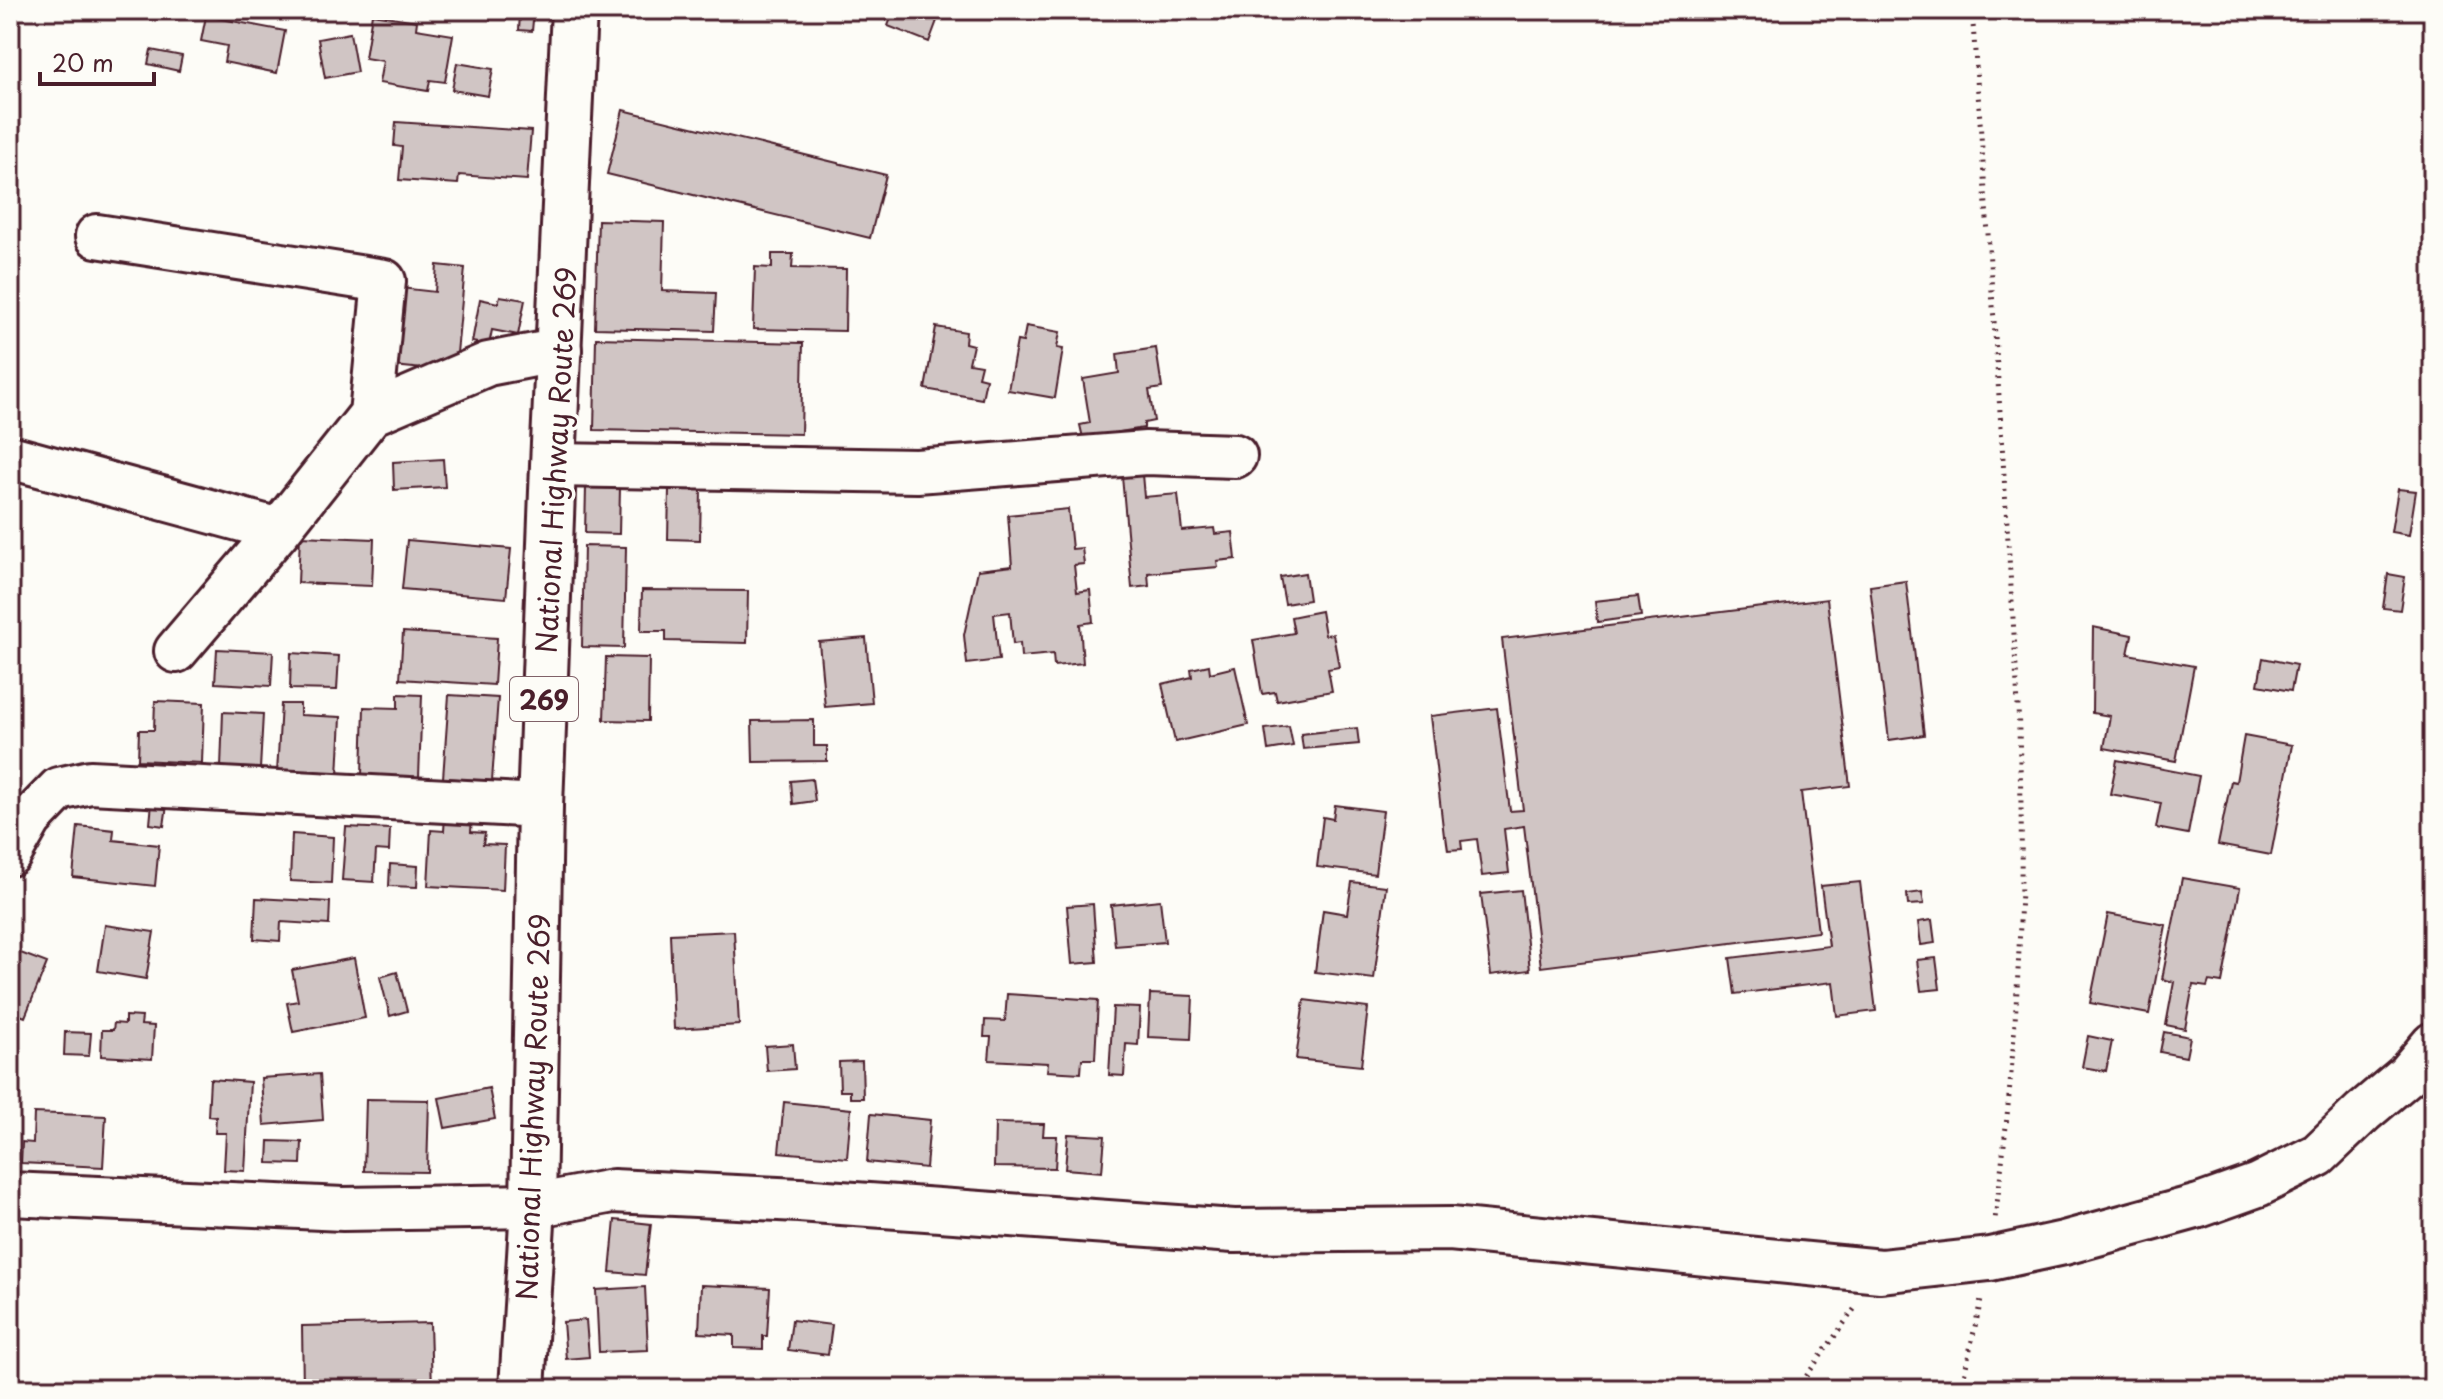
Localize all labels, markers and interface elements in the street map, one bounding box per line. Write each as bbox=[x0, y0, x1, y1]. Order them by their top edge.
scale bar bbox=[40, 36, 154, 86]
text: 20 m bbox=[52, 44, 114, 80]
street label: National Highway Route 269 bbox=[523, 266, 587, 654]
road number: 269 bbox=[510, 677, 578, 721]
street label: National Highway Route 269 bbox=[504, 913, 560, 1301]

